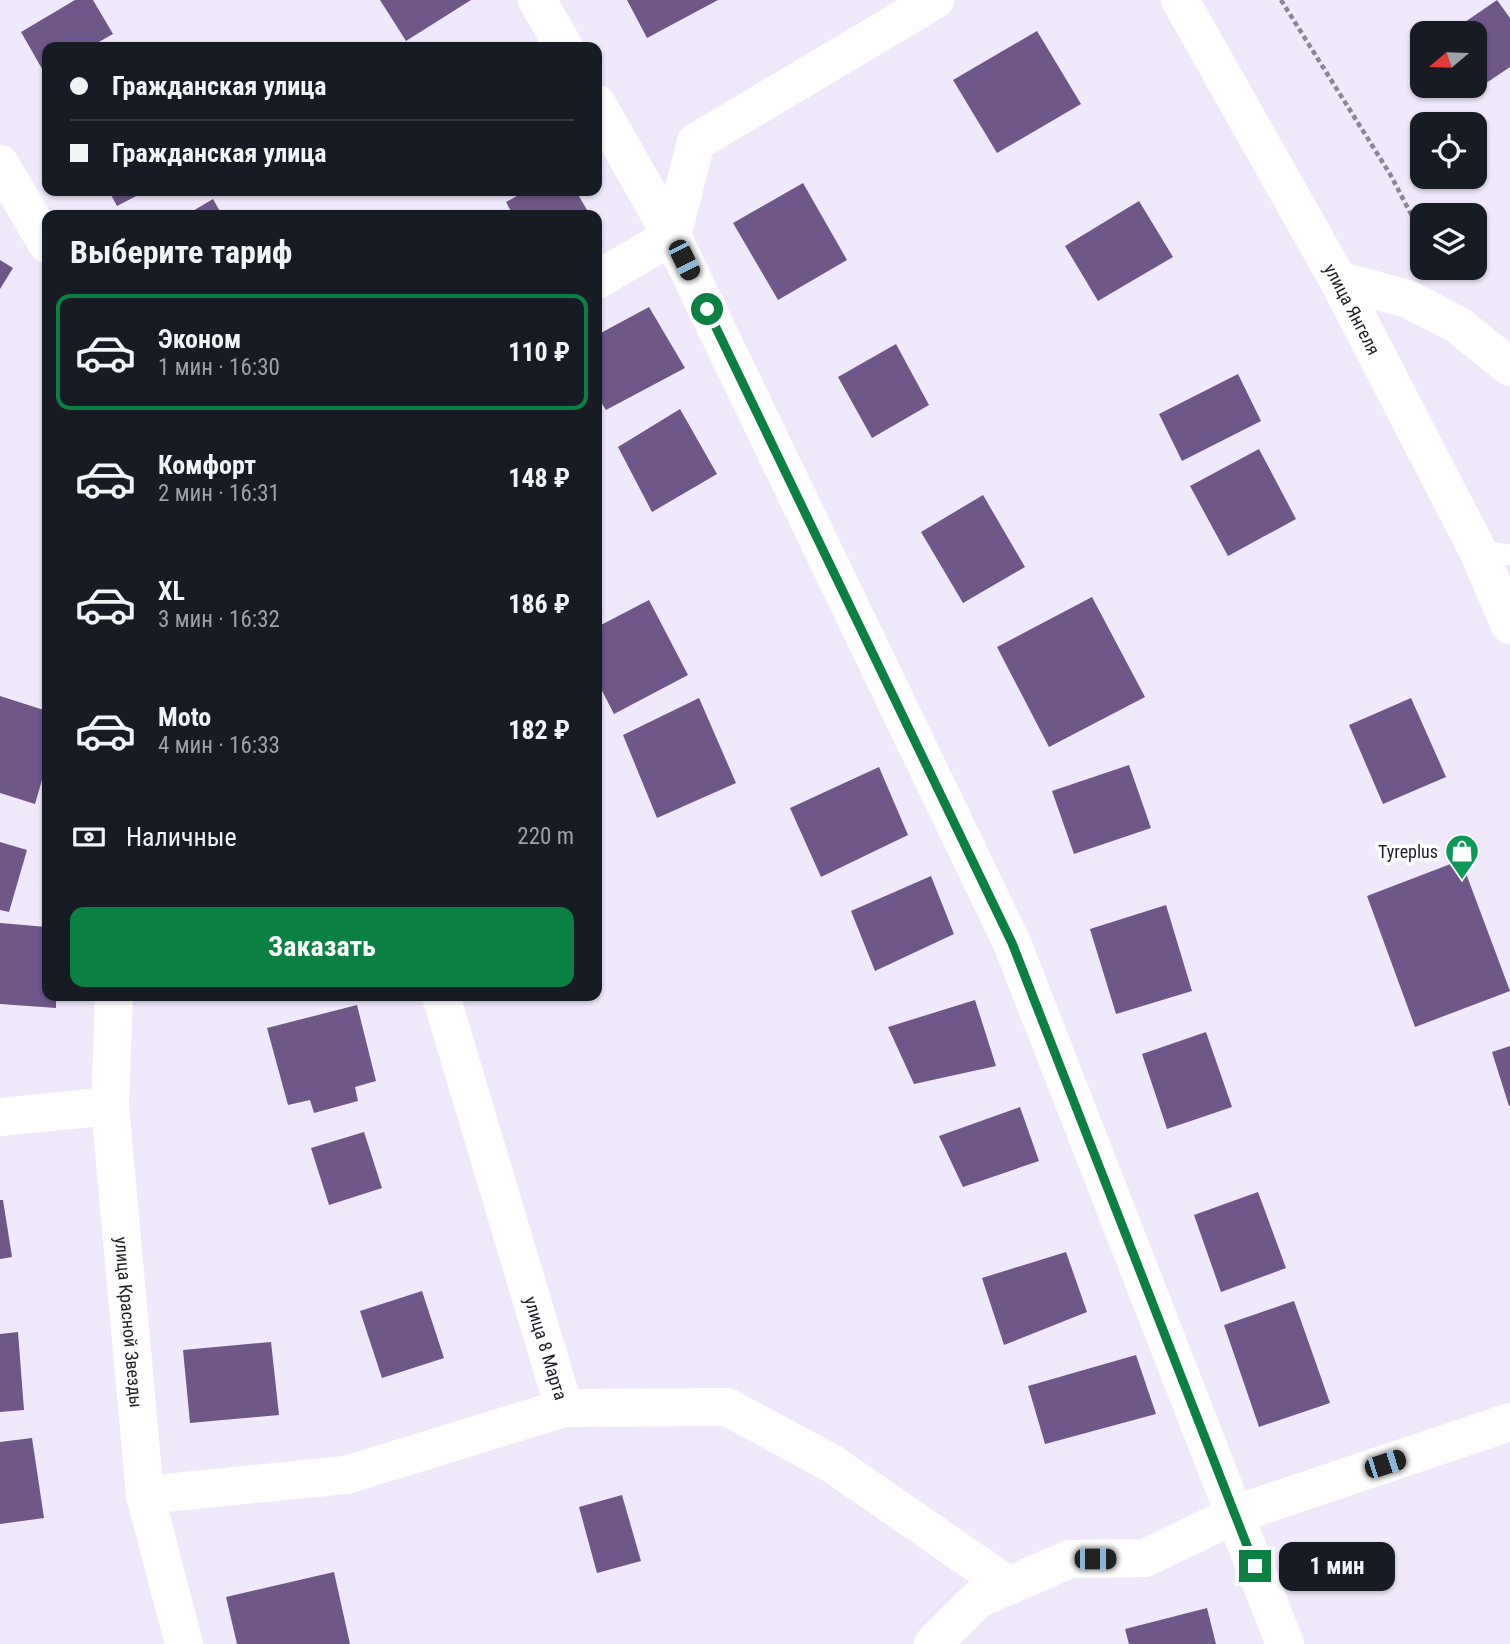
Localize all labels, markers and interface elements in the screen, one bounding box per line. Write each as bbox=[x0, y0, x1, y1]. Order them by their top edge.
north arrow bbox=[1410, 21, 1488, 98]
map controls bbox=[1410, 21, 1487, 280]
text: Гражданская улица bbox=[112, 71, 327, 101]
button: locate bbox=[1410, 112, 1487, 189]
text: Гражданская улица bbox=[112, 138, 327, 168]
button: layers bbox=[1410, 203, 1487, 280]
text: Выберите тариф bbox=[70, 233, 292, 271]
car bbox=[666, 237, 703, 283]
street label: улица Янгеля bbox=[1320, 260, 1385, 358]
route start bbox=[691, 293, 723, 325]
icon: car bbox=[74, 321, 137, 384]
text: Эконом bbox=[158, 324, 241, 354]
text: 110 ₽ bbox=[508, 337, 570, 367]
text: 1 мин · 16:30 bbox=[158, 354, 280, 381]
icon: car bbox=[74, 447, 137, 510]
text: Комфорт bbox=[158, 450, 256, 480]
text: 148 ₽ bbox=[508, 463, 570, 493]
text: 2 мин · 16:31 bbox=[158, 480, 280, 507]
icon: car bbox=[74, 573, 137, 636]
text: XL bbox=[158, 576, 185, 606]
text: 186 ₽ bbox=[508, 589, 570, 619]
text: 3 мин · 16:32 bbox=[158, 606, 280, 633]
icon: car bbox=[74, 699, 137, 762]
text: Moto bbox=[158, 702, 211, 732]
text: 182 ₽ bbox=[508, 715, 570, 745]
text: 4 мин · 16:33 bbox=[158, 732, 280, 759]
icon: cash bbox=[70, 818, 108, 856]
text: Наличные bbox=[126, 822, 237, 852]
text: 220 m bbox=[517, 823, 574, 850]
shop icon: Tyreplus bbox=[1443, 832, 1481, 881]
place label: Tyreplus bbox=[1378, 841, 1438, 862]
button: Заказать bbox=[70, 907, 574, 987]
street label: улица Красной Звезды bbox=[111, 1236, 148, 1409]
street label: улица 8 Марта bbox=[520, 1294, 572, 1402]
car bbox=[1362, 1448, 1409, 1480]
callout: 1 мин bbox=[1280, 1542, 1395, 1590]
car bbox=[1075, 1549, 1117, 1570]
route end bbox=[1239, 1550, 1271, 1582]
text: 1 мин bbox=[1309, 1553, 1365, 1580]

